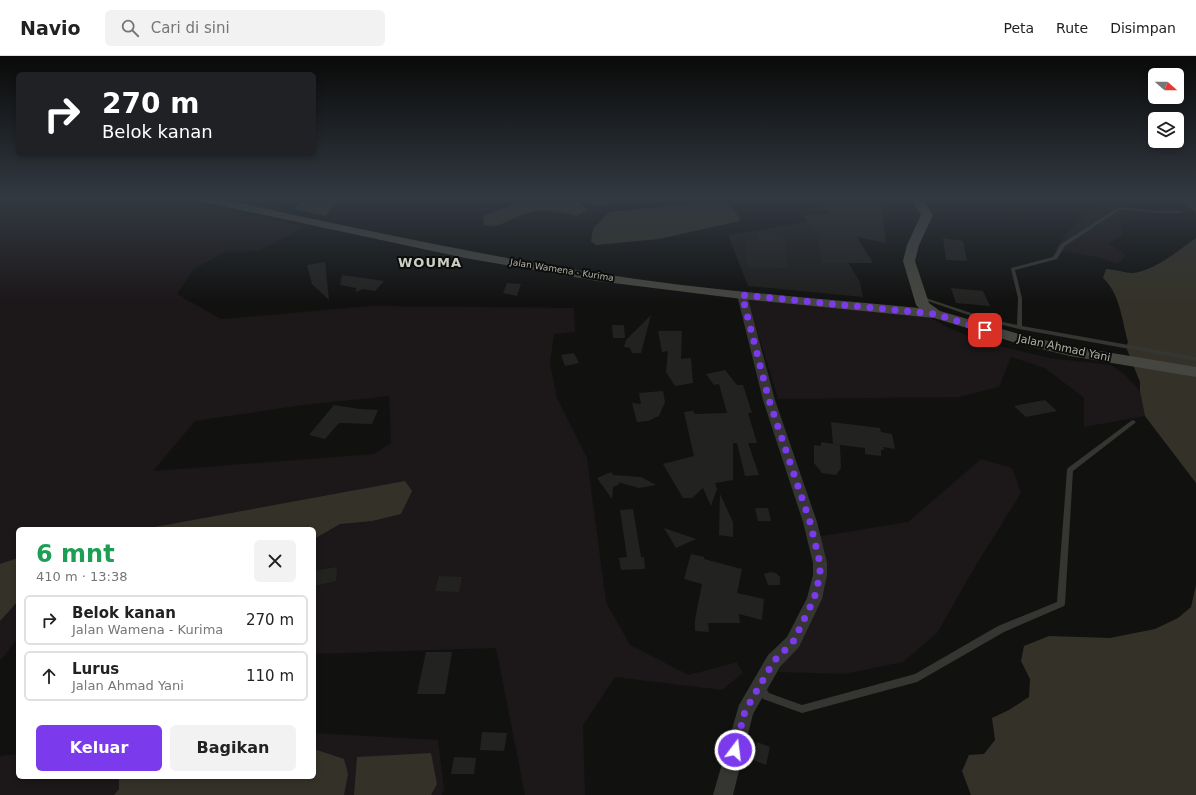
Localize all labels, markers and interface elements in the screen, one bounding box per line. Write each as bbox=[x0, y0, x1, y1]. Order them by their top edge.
search box bbox=[105, 10, 385, 46]
text: Navio bbox=[20, 17, 81, 39]
icon: search bbox=[119, 17, 141, 39]
text: Cari di sini bbox=[151, 19, 230, 37]
text: Peta bbox=[1003, 20, 1034, 36]
text: Rute bbox=[1056, 20, 1088, 36]
text: Disimpan bbox=[1110, 20, 1176, 36]
north arrow bbox=[1148, 68, 1184, 104]
map controls bbox=[1148, 68, 1184, 148]
text: 270 m bbox=[102, 87, 199, 120]
icon: right bbox=[36, 88, 88, 140]
button: layers bbox=[1148, 112, 1184, 148]
text: Belok kanan bbox=[102, 121, 213, 142]
district label: WOUMA bbox=[398, 255, 462, 270]
street label: Jalan Wamena - Kurima bbox=[509, 257, 615, 283]
pin bbox=[968, 313, 1002, 347]
icon: arrive bbox=[974, 319, 996, 341]
street label: Jalan Ahmad Yani bbox=[1015, 332, 1112, 364]
text: 6 mnt bbox=[36, 540, 115, 568]
button: close bbox=[254, 540, 296, 582]
text: 410 m · 13:38 bbox=[36, 569, 127, 584]
text: Belok kanan bbox=[72, 604, 176, 622]
icon: right bbox=[38, 609, 60, 631]
text: 270 m bbox=[246, 611, 294, 629]
text: Jalan Wamena - Kurima bbox=[72, 622, 223, 637]
text: Lurus bbox=[72, 660, 119, 678]
icon: ahead bbox=[38, 665, 60, 687]
text: 110 m bbox=[246, 667, 294, 685]
text: Jalan Ahmad Yani bbox=[72, 678, 184, 693]
button: Keluar bbox=[36, 725, 162, 771]
button: Bagikan bbox=[170, 725, 296, 771]
position arrow bbox=[714, 729, 756, 771]

